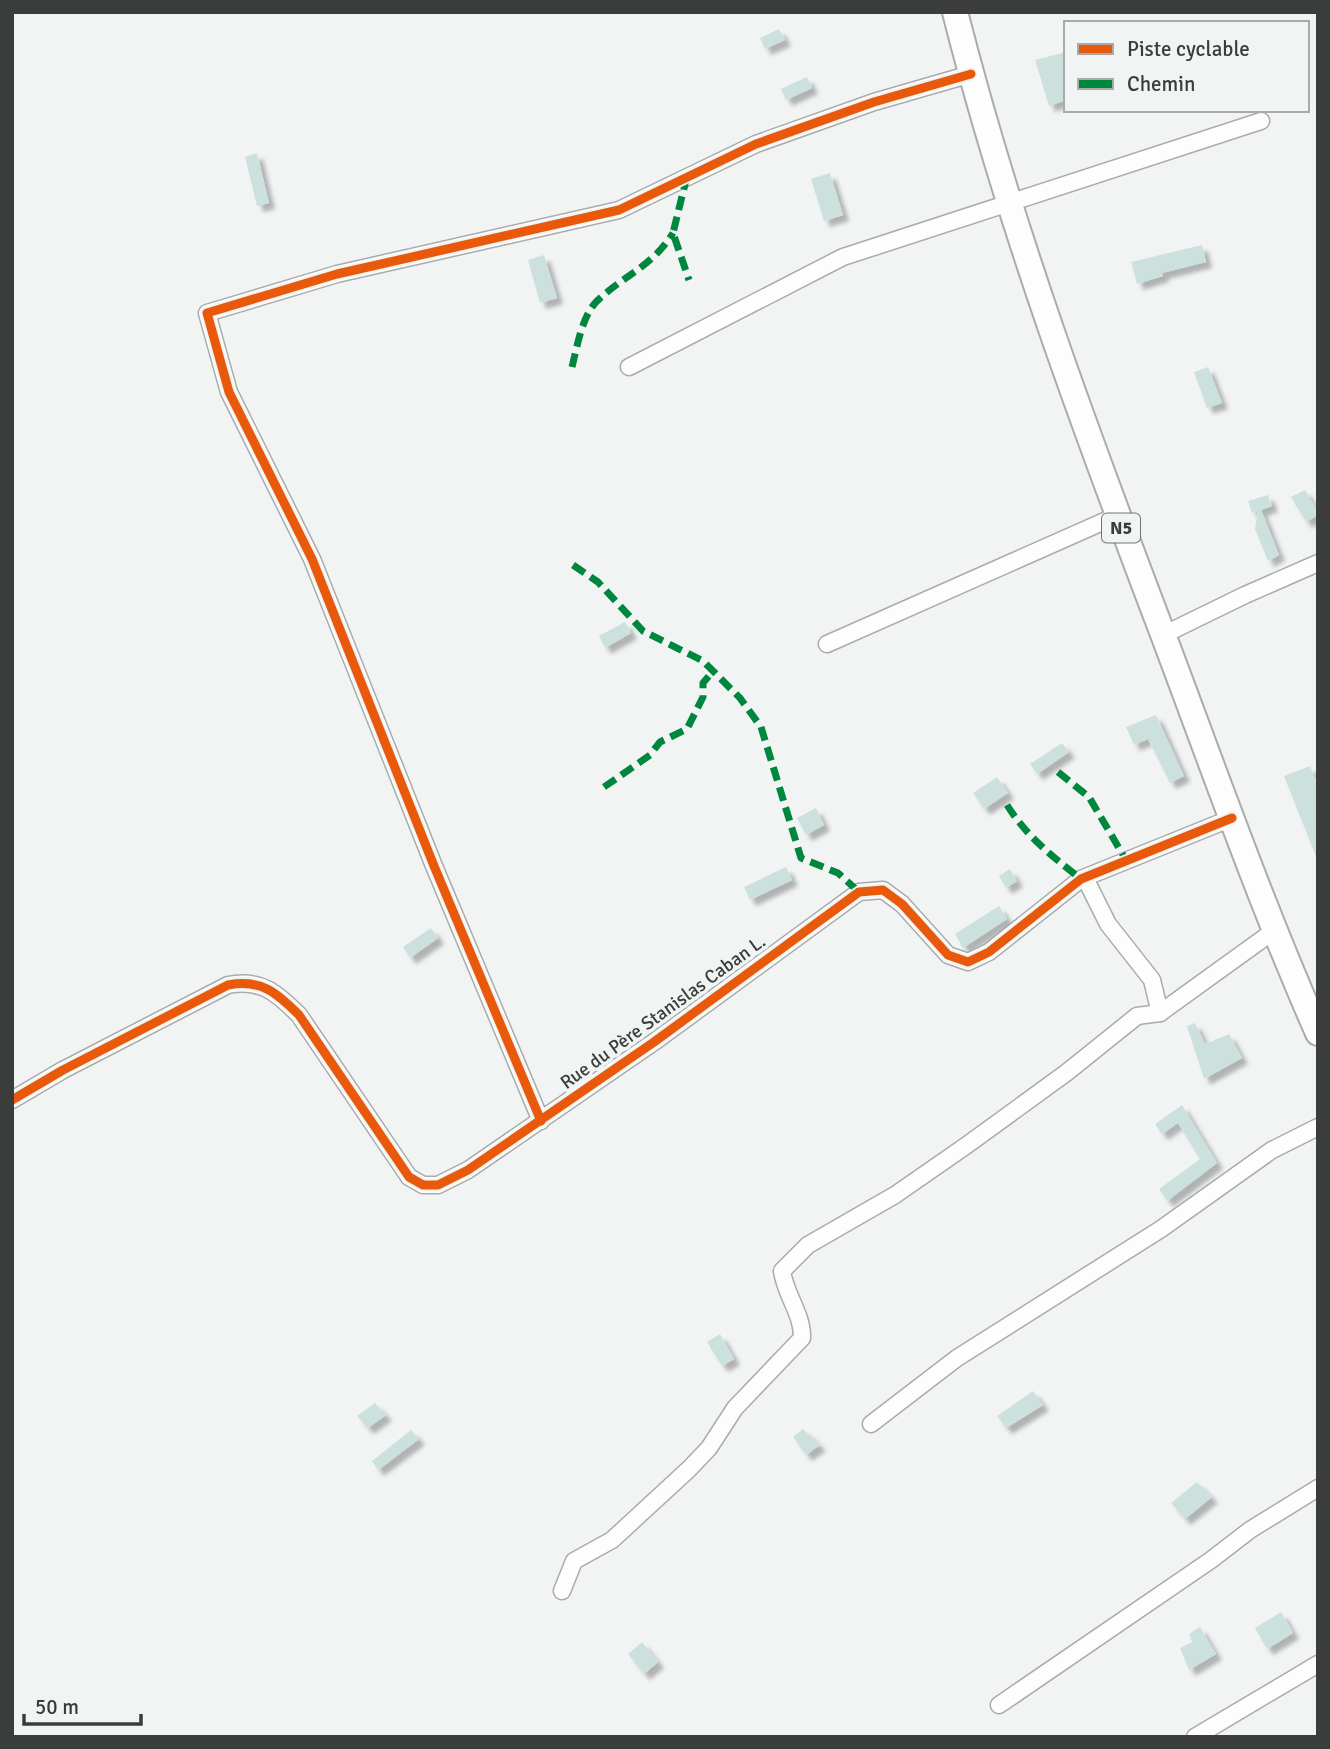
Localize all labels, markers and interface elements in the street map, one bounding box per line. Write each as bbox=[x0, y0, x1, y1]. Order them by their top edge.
legend bbox=[1064, 21, 1309, 112]
text: Piste cyclable bbox=[1127, 36, 1250, 62]
text: Chemin bbox=[1127, 71, 1196, 97]
road number: N5 bbox=[1102, 514, 1140, 542]
street label: Rue du Père Stanislas Caban L. bbox=[556, 929, 770, 1095]
scale bar bbox=[24, 1682, 142, 1726]
text: 50 m bbox=[35, 1694, 79, 1720]

